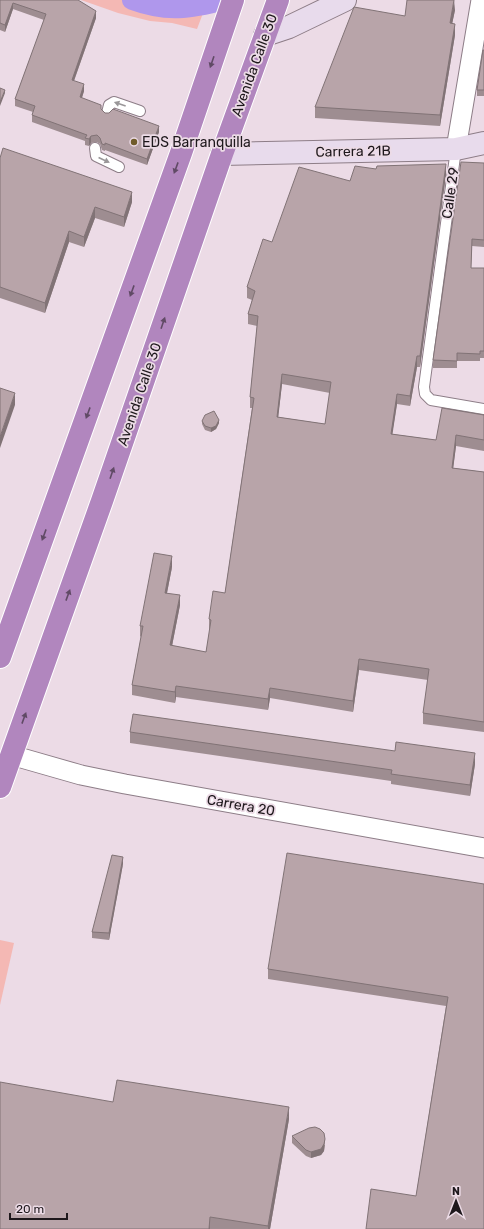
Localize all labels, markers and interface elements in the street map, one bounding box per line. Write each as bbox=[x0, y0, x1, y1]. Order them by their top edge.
street label: Avenida Calle 30 bbox=[228, 11, 281, 119]
one-way arrow bbox=[208, 57, 214, 69]
one-way arrow bbox=[114, 101, 126, 107]
place label: EDS Barranquilla bbox=[142, 134, 251, 151]
marker: EDS Barranquilla bbox=[129, 137, 139, 147]
street label: Carrera 21B bbox=[315, 142, 391, 161]
one-way arrow bbox=[98, 157, 110, 163]
one-way arrow bbox=[172, 163, 178, 175]
street label: Calle 29 bbox=[438, 166, 463, 220]
one-way arrow bbox=[128, 285, 134, 297]
one-way arrow bbox=[161, 317, 167, 329]
street label: Avenida Calle 30 bbox=[114, 340, 165, 448]
one-way arrow bbox=[84, 407, 90, 419]
one-way arrow bbox=[109, 467, 115, 479]
one-way arrow bbox=[40, 530, 46, 542]
one-way arrow bbox=[66, 589, 72, 601]
one-way arrow bbox=[22, 711, 28, 723]
street label: Carrera 20 bbox=[206, 791, 276, 820]
north arrow bbox=[436, 1181, 476, 1221]
text: N bbox=[452, 1185, 460, 1198]
scale bar bbox=[10, 1195, 67, 1221]
text: 20 m bbox=[16, 1202, 44, 1216]

